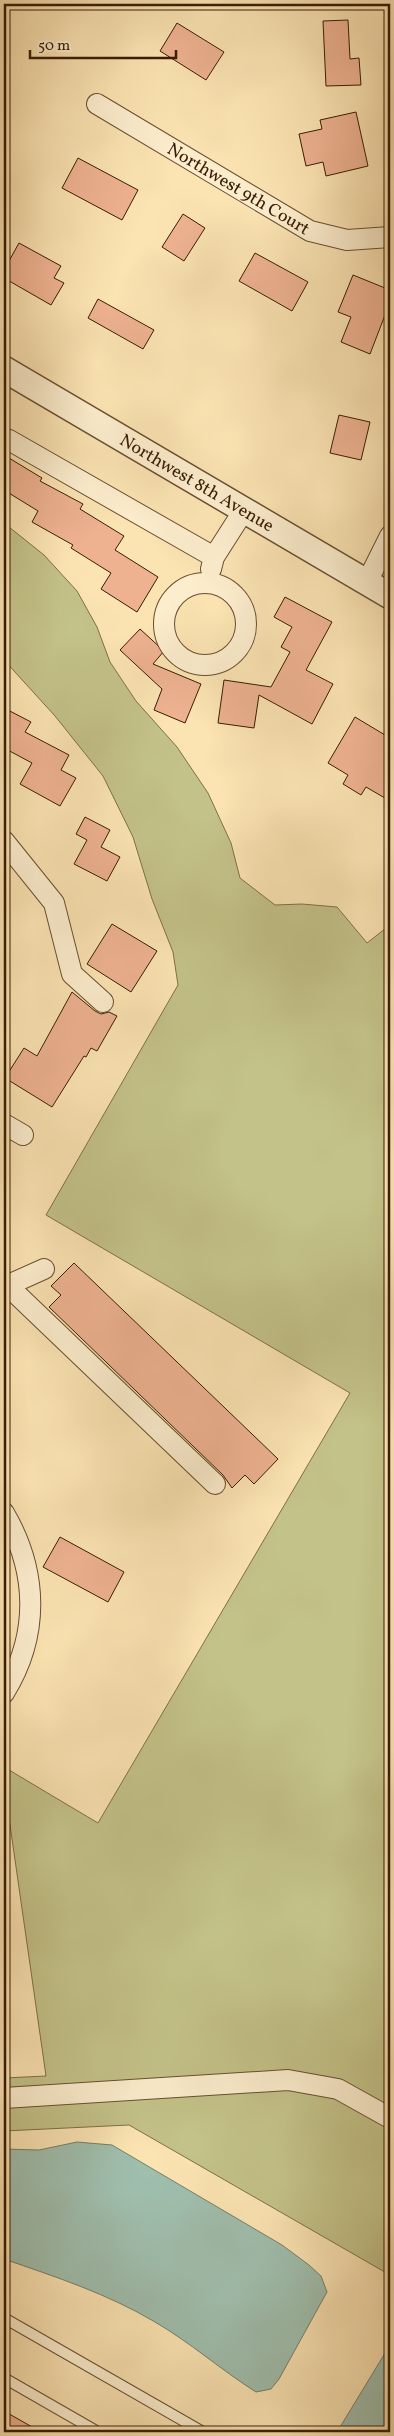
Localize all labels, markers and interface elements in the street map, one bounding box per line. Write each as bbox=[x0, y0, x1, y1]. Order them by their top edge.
scale bar bbox=[30, 28, 176, 60]
text: 50 m bbox=[38, 36, 70, 57]
street label: Northwest 9th Court bbox=[162, 138, 314, 242]
street label: Northwest 8th Avenue bbox=[114, 429, 278, 539]

